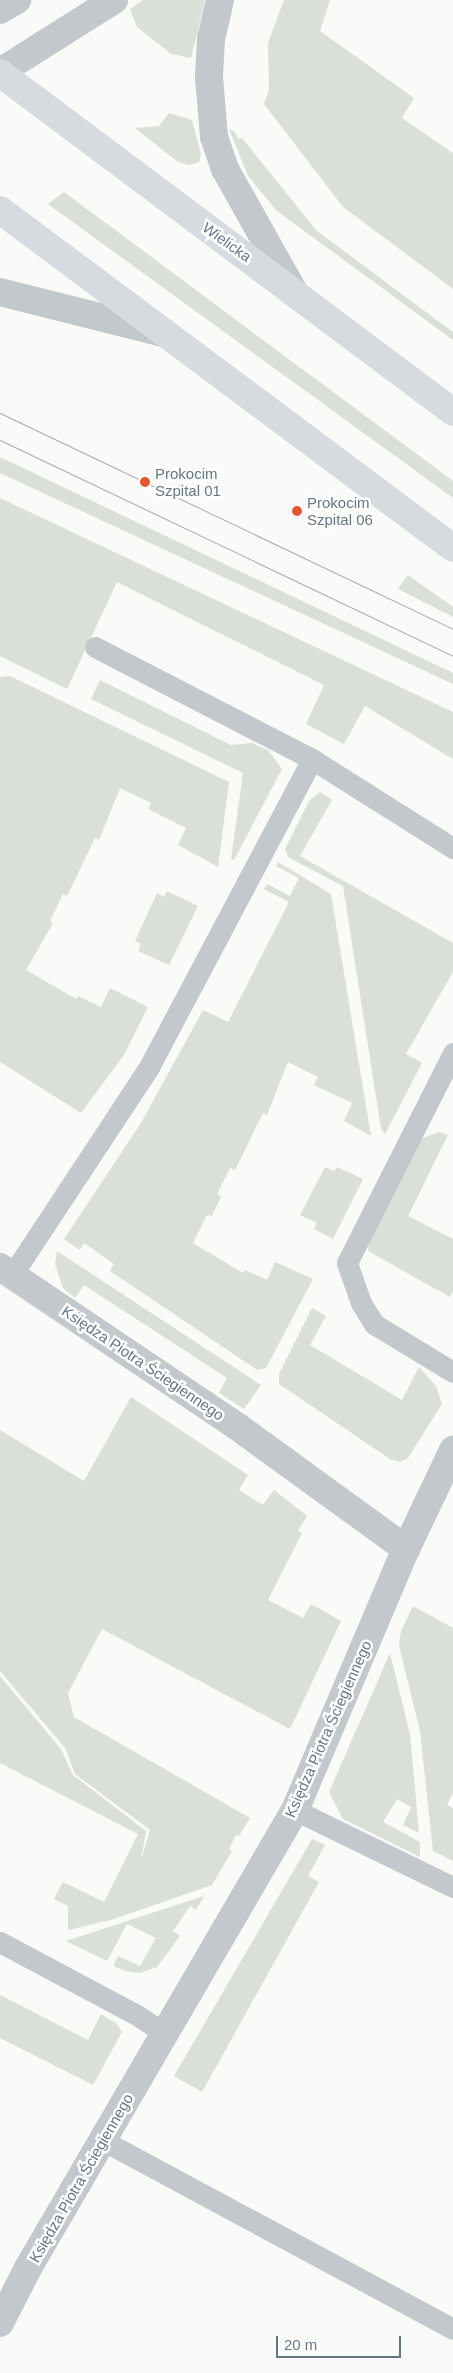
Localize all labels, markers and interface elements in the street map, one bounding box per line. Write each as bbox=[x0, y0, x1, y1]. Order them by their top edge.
street label: Wielicka bbox=[199, 218, 255, 266]
place label: Prokocim Szpital 01 bbox=[155, 464, 221, 499]
marker: Prokocim Szpital 01 bbox=[139, 476, 151, 488]
place label: Prokocim Szpital 06 bbox=[307, 493, 373, 528]
marker: Prokocim Szpital 06 bbox=[291, 505, 303, 517]
street label: Księdza Piotra Ściegiennego bbox=[58, 1302, 228, 1424]
street label: Księdza Piotra Ściegiennego bbox=[281, 1638, 375, 1820]
street label: Księdza Piotra Ściegiennego bbox=[25, 2090, 137, 2266]
scale bar bbox=[278, 2326, 403, 2358]
text: 20 m bbox=[284, 2336, 317, 2353]

